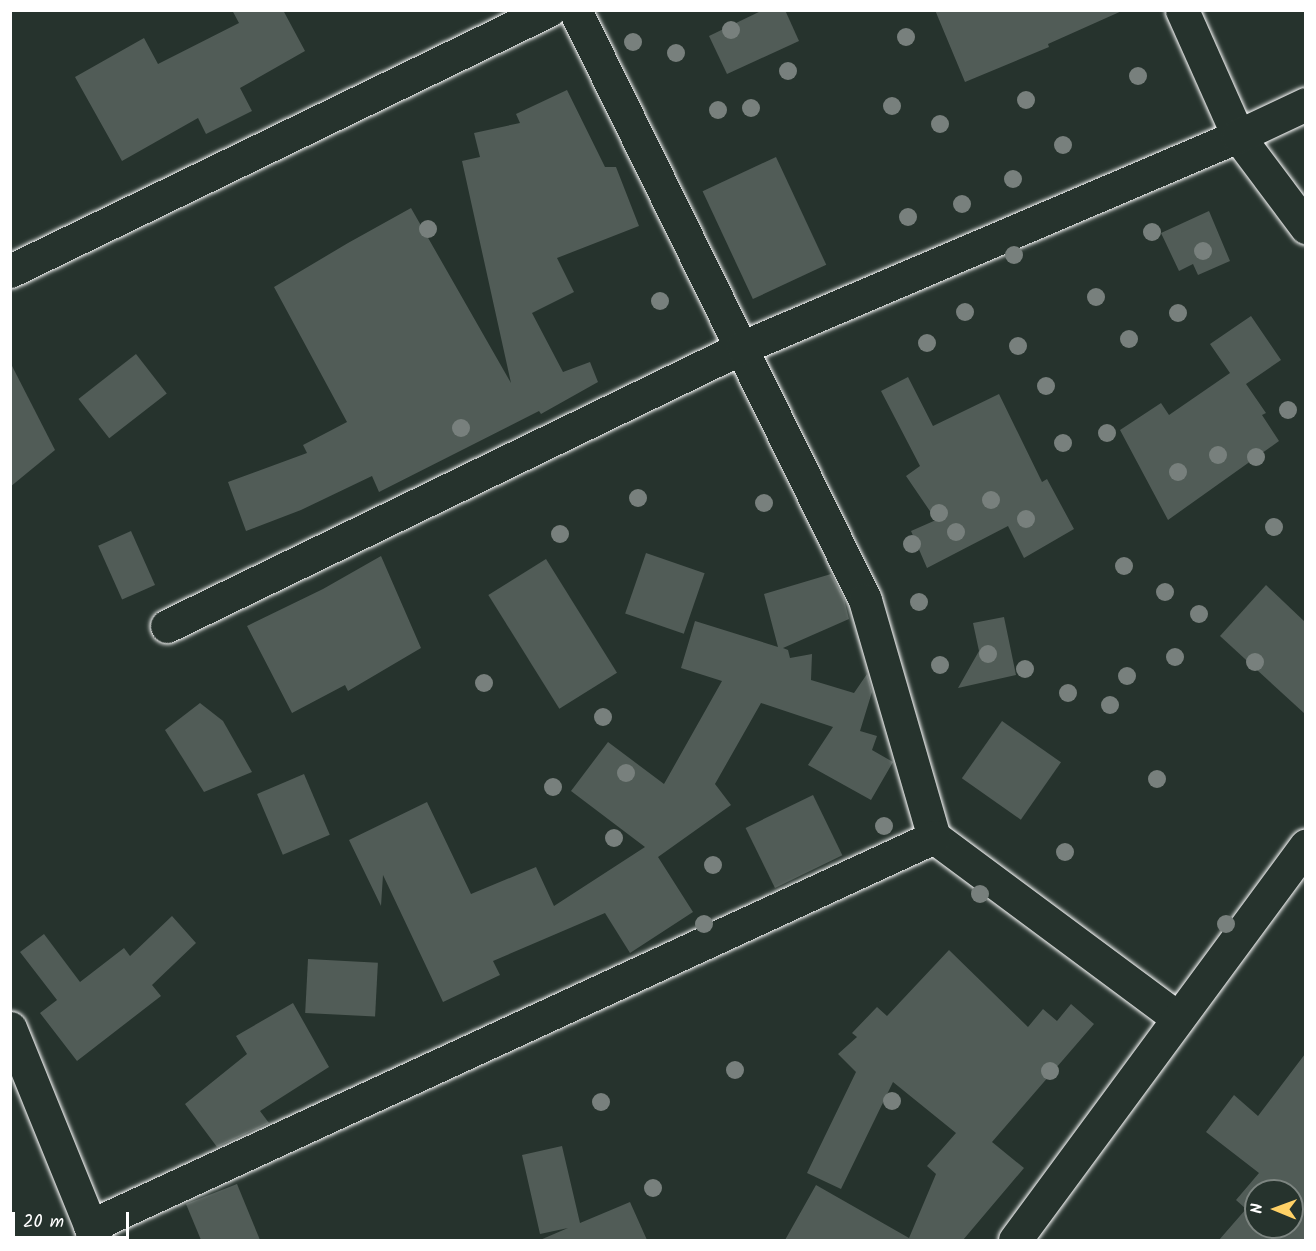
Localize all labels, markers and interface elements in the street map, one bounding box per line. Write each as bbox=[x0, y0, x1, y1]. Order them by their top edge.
north arrow bbox=[1244, 1179, 1304, 1239]
scale bar bbox=[15, 1200, 132, 1238]
text: N bbox=[1245, 1203, 1270, 1214]
text: 20 m bbox=[23, 1208, 64, 1237]

